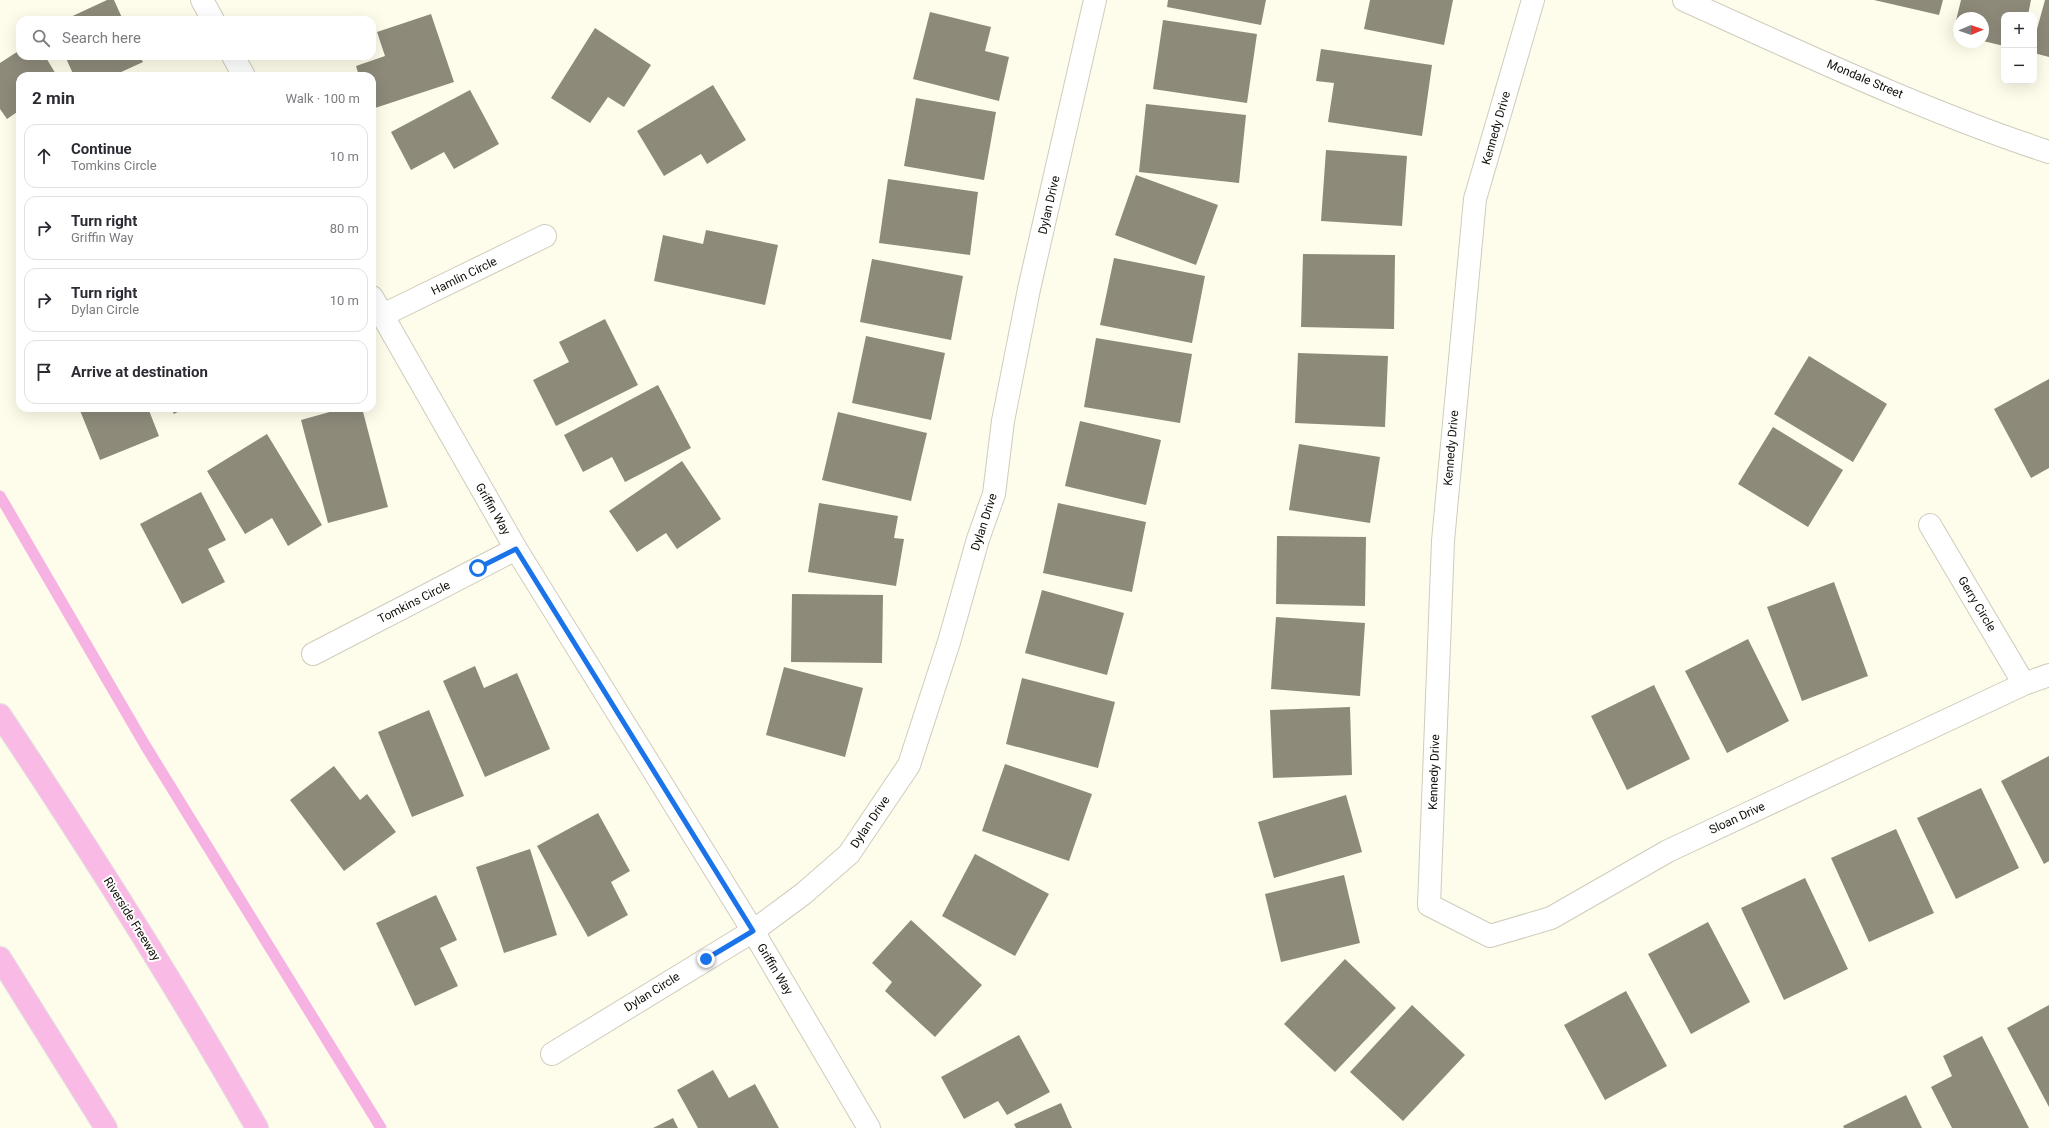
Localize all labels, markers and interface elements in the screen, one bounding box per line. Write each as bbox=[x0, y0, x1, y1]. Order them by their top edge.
north arrow bbox=[1953, 12, 1989, 48]
map controls bbox=[2001, 12, 2037, 84]
button: + bbox=[2001, 12, 2037, 48]
search box bbox=[16, 16, 376, 60]
icon: search bbox=[30, 27, 52, 49]
text: Search here bbox=[62, 29, 141, 47]
button: − bbox=[2001, 48, 2037, 84]
street label: Mondale Street bbox=[1825, 57, 1905, 101]
text: 2 min bbox=[32, 88, 75, 108]
street label: Kennedy Drive bbox=[1479, 90, 1513, 166]
text: Walk · 100 m bbox=[285, 91, 360, 106]
text: Continue bbox=[71, 140, 132, 158]
icon: ahead bbox=[33, 145, 55, 167]
text: 10 m bbox=[330, 149, 359, 164]
text: Tomkins Circle bbox=[71, 158, 157, 173]
street label: Dylan Drive bbox=[1035, 174, 1063, 236]
text: Turn right bbox=[71, 212, 137, 230]
icon: right bbox=[33, 217, 55, 239]
text: 80 m bbox=[330, 221, 359, 236]
text: Griffin Way bbox=[71, 230, 133, 245]
street label: Hamlin Circle bbox=[429, 254, 499, 298]
text: Turn right bbox=[71, 284, 137, 302]
icon: right bbox=[33, 289, 55, 311]
text: 10 m bbox=[330, 293, 359, 308]
text: Dylan Circle bbox=[71, 302, 139, 317]
icon: arrive bbox=[33, 361, 55, 383]
text: Arrive at destination bbox=[71, 363, 208, 381]
street label: Kennedy Drive bbox=[1441, 410, 1461, 486]
street label: Griffin Way bbox=[473, 481, 514, 538]
street label: Dylan Drive bbox=[968, 492, 1000, 552]
route start bbox=[469, 559, 487, 577]
street label: Gerry Circle bbox=[1955, 574, 1999, 634]
street label: Tomkins Circle bbox=[376, 578, 452, 626]
street label: Kennedy Drive bbox=[1426, 734, 1442, 810]
street label: Dylan Drive bbox=[848, 793, 892, 851]
street label: Sloan Drive bbox=[1707, 799, 1767, 837]
street label: Riverside Freeway bbox=[101, 875, 164, 964]
street label: Griffin Way bbox=[754, 941, 796, 998]
route end bbox=[697, 950, 715, 968]
street label: Dylan Circle bbox=[622, 969, 682, 1015]

